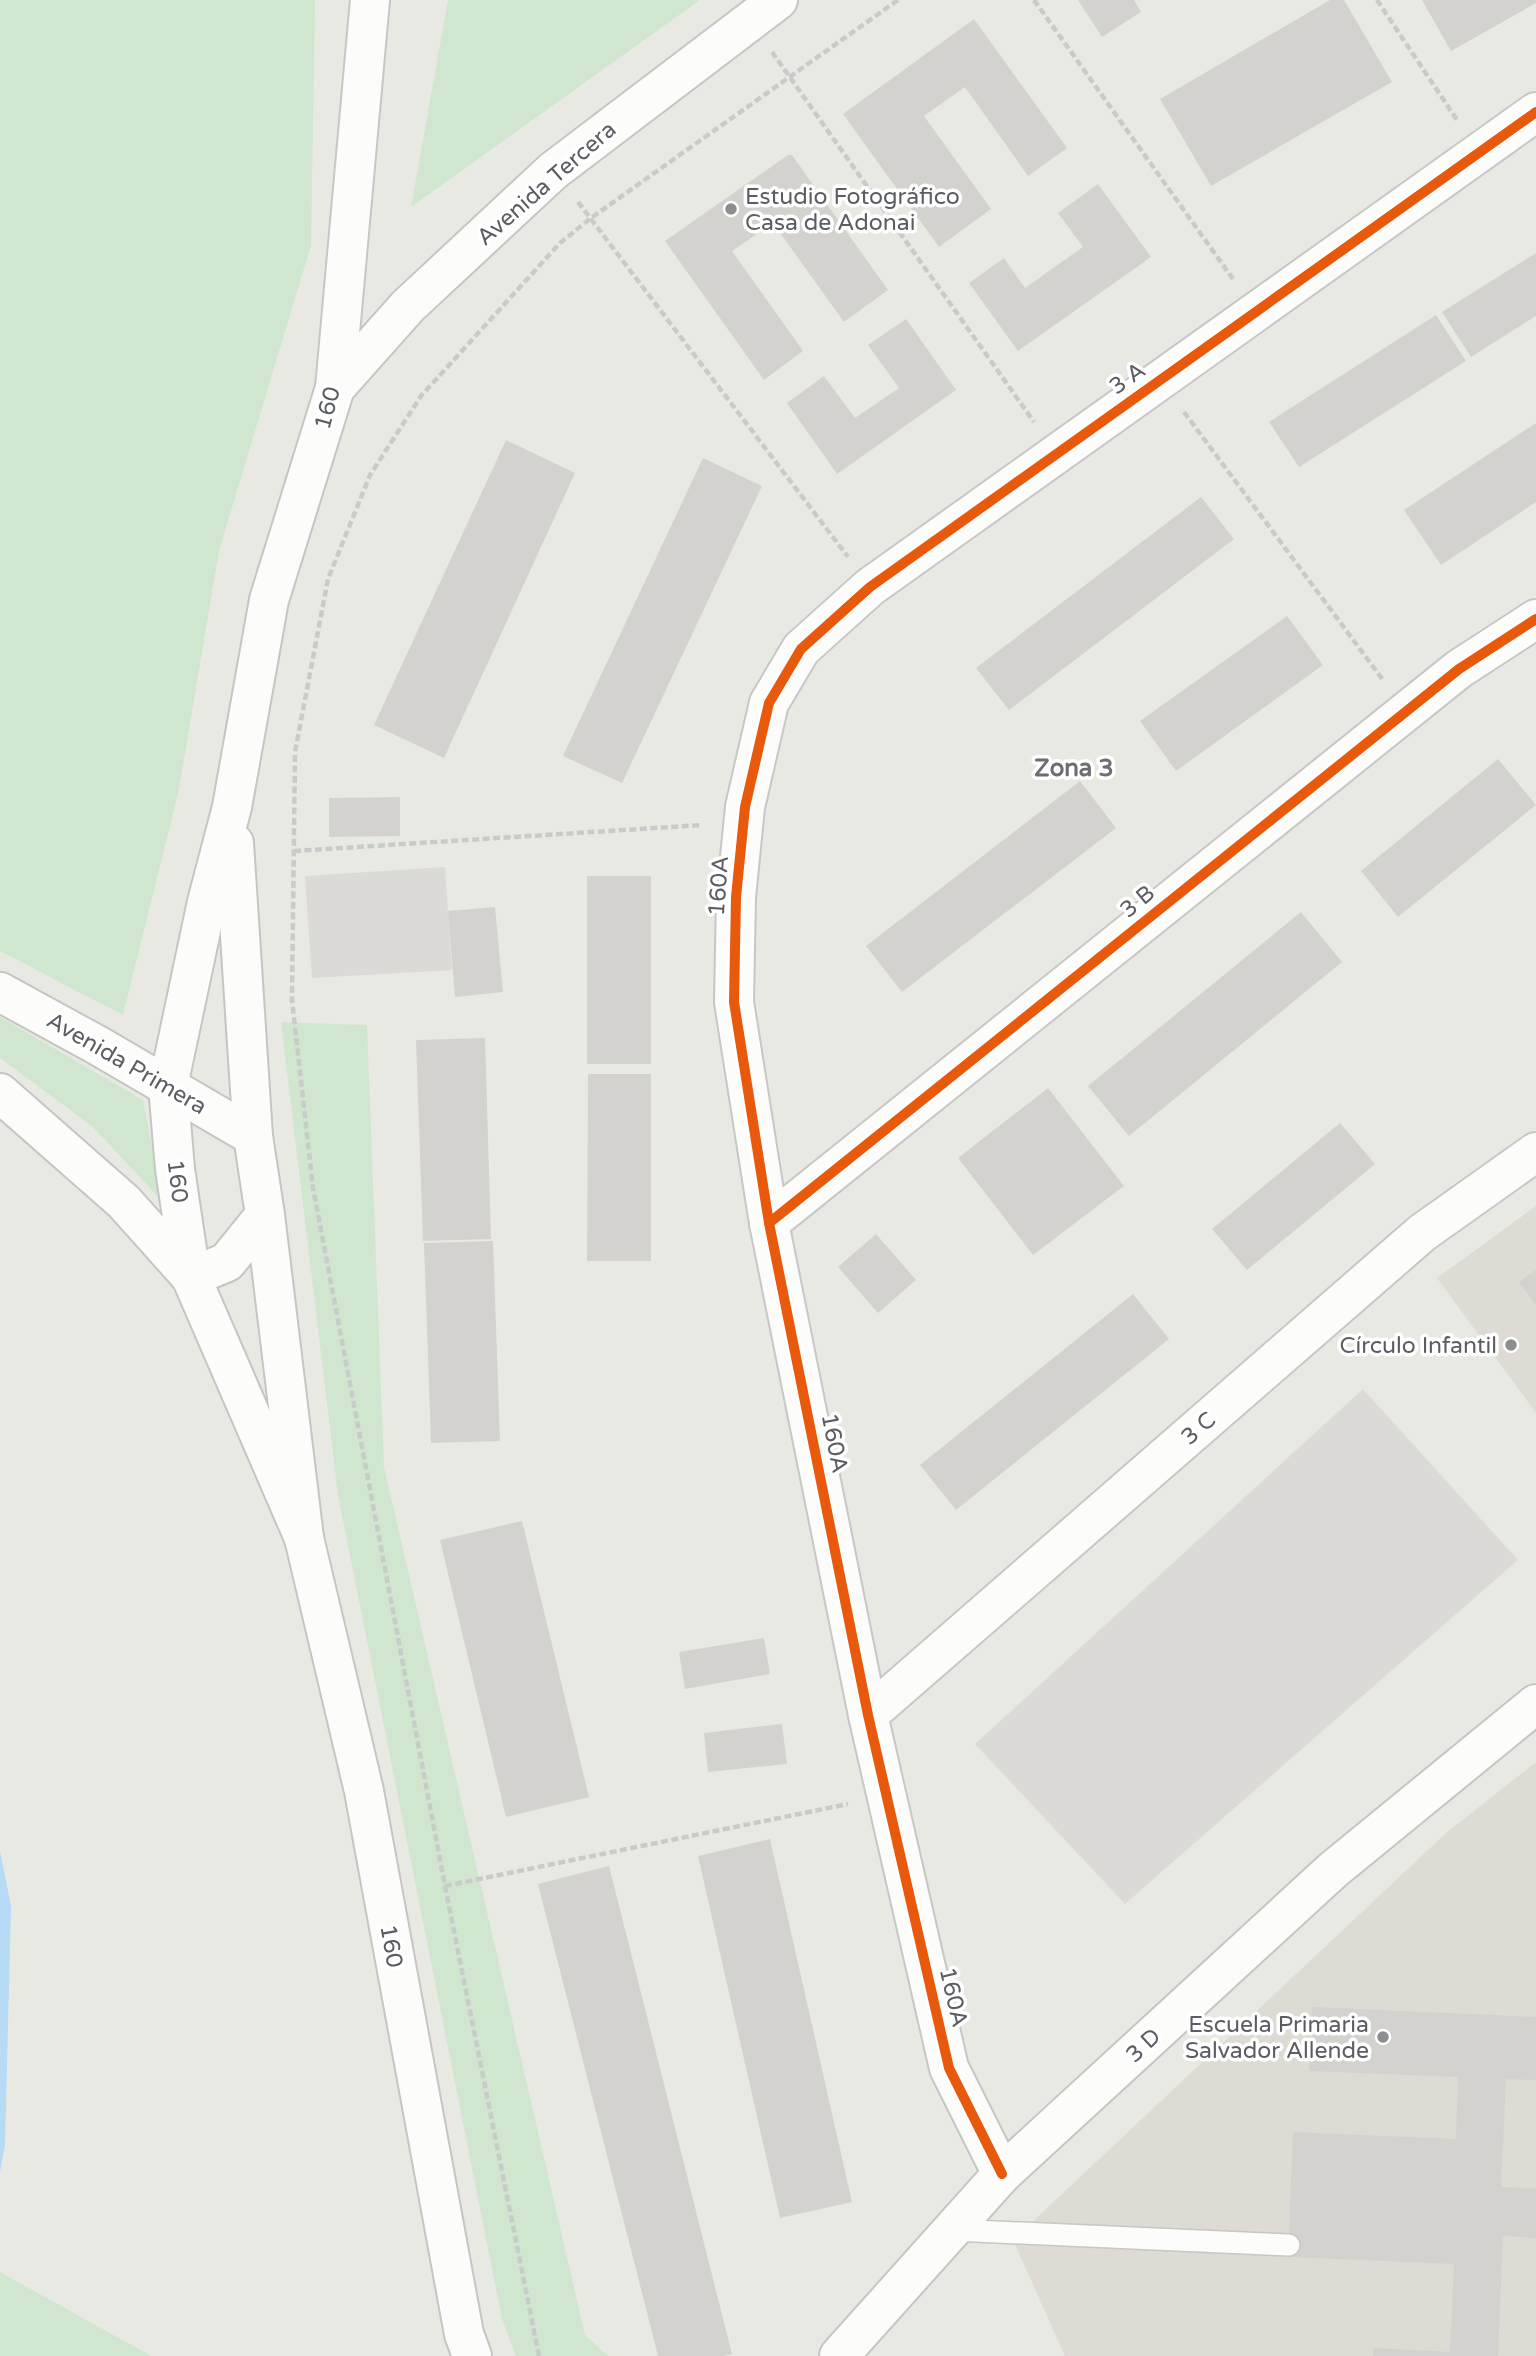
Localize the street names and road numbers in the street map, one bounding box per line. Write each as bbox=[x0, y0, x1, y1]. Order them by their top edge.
street label: Avenida Tercera bbox=[471, 116, 622, 252]
street label: 3 A bbox=[1104, 357, 1151, 401]
street label: 160 bbox=[309, 384, 347, 433]
street label: 160A bbox=[703, 855, 735, 917]
street label: 3 B bbox=[1115, 879, 1161, 924]
street label: Avenida Primera bbox=[41, 1007, 212, 1121]
street label: 160 bbox=[160, 1158, 194, 1204]
street label: 3 C bbox=[1176, 1406, 1222, 1451]
street label: 160A bbox=[815, 1411, 854, 1476]
street label: 160 bbox=[373, 1922, 409, 1970]
street label: 160A bbox=[933, 1965, 973, 2030]
street label: 3 D bbox=[1120, 2023, 1167, 2069]

